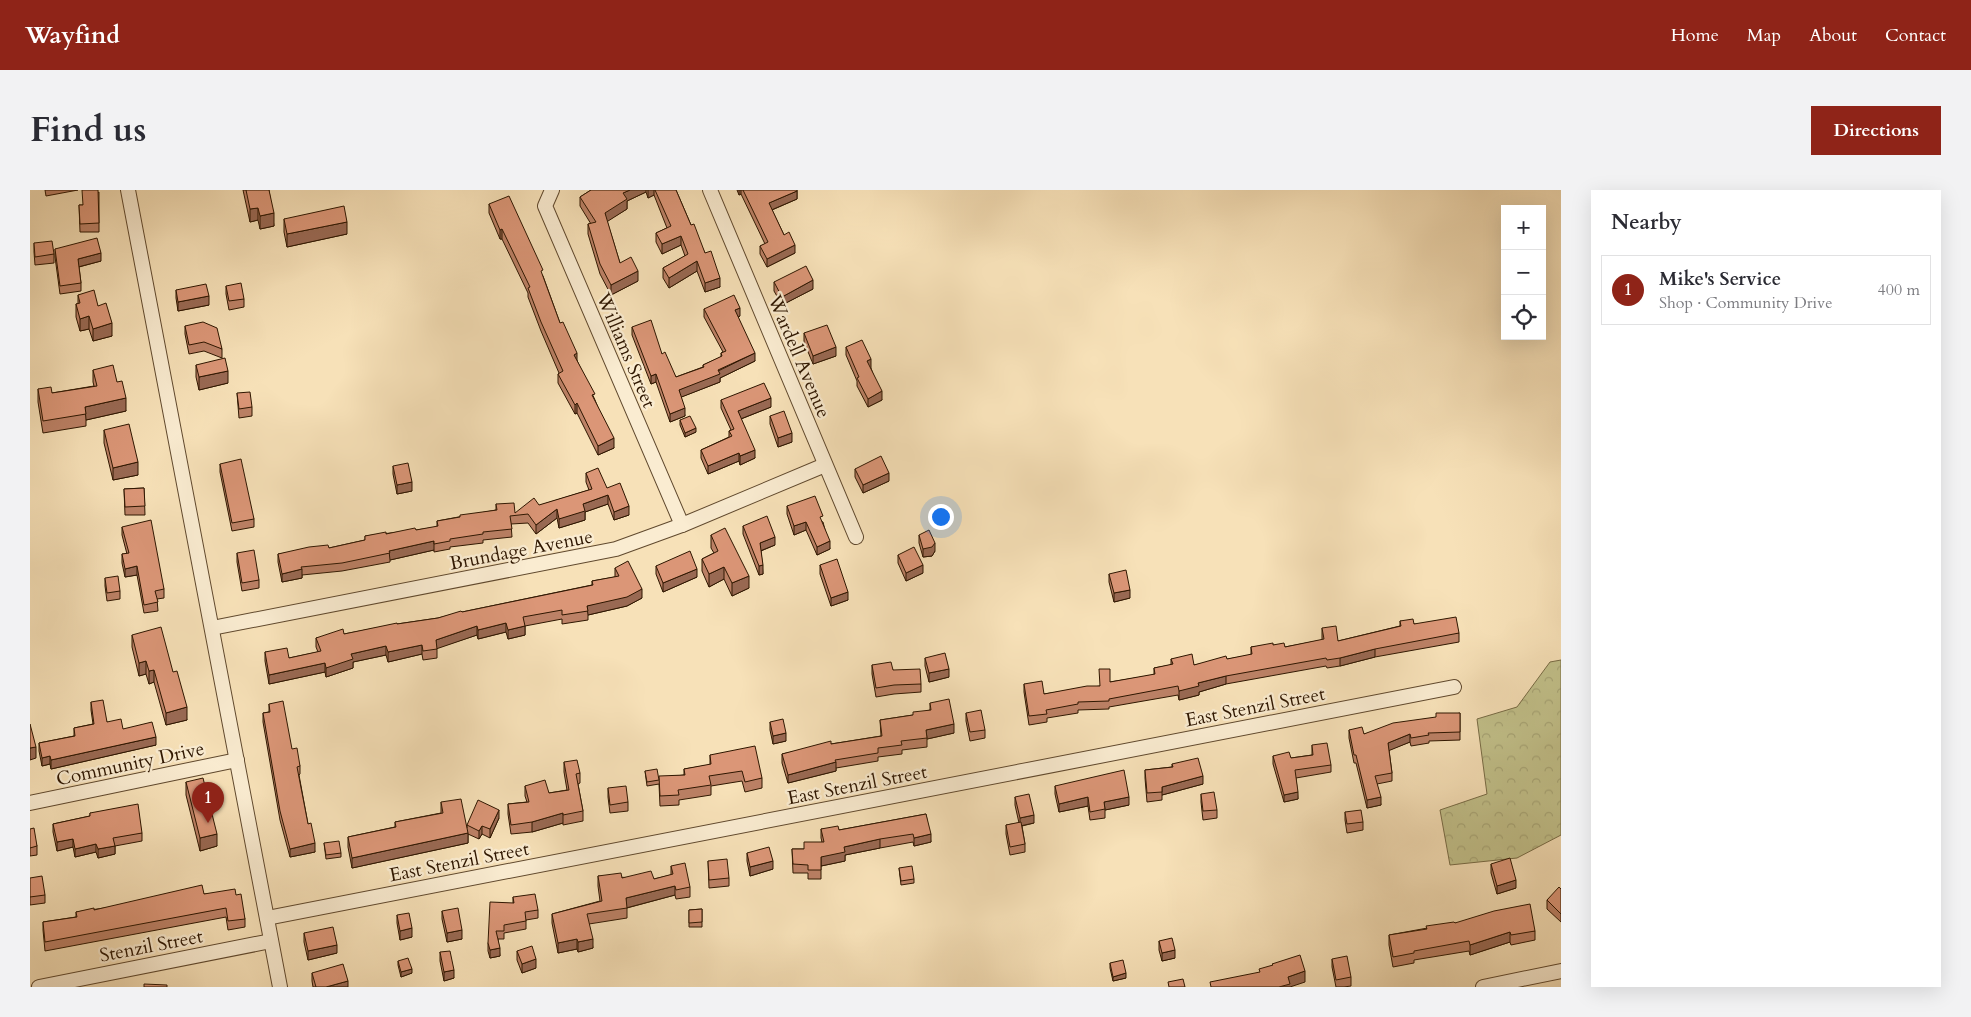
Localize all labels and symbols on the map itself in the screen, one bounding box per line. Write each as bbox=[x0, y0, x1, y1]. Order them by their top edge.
street label: Williams Street bbox=[590, 288, 662, 412]
street label: Wardell Avenue bbox=[761, 290, 837, 422]
your location bbox=[928, 504, 954, 530]
street label: Brundage Avenue bbox=[447, 523, 595, 577]
street label: East Stenzil Street bbox=[1183, 681, 1327, 733]
street label: Community Drive bbox=[54, 736, 207, 792]
street label: East Stenzil Street bbox=[785, 759, 929, 811]
pin: 1 bbox=[192, 782, 224, 823]
street label: East Stenzil Street bbox=[387, 836, 531, 888]
street label: Stenzil Street bbox=[97, 923, 205, 969]

